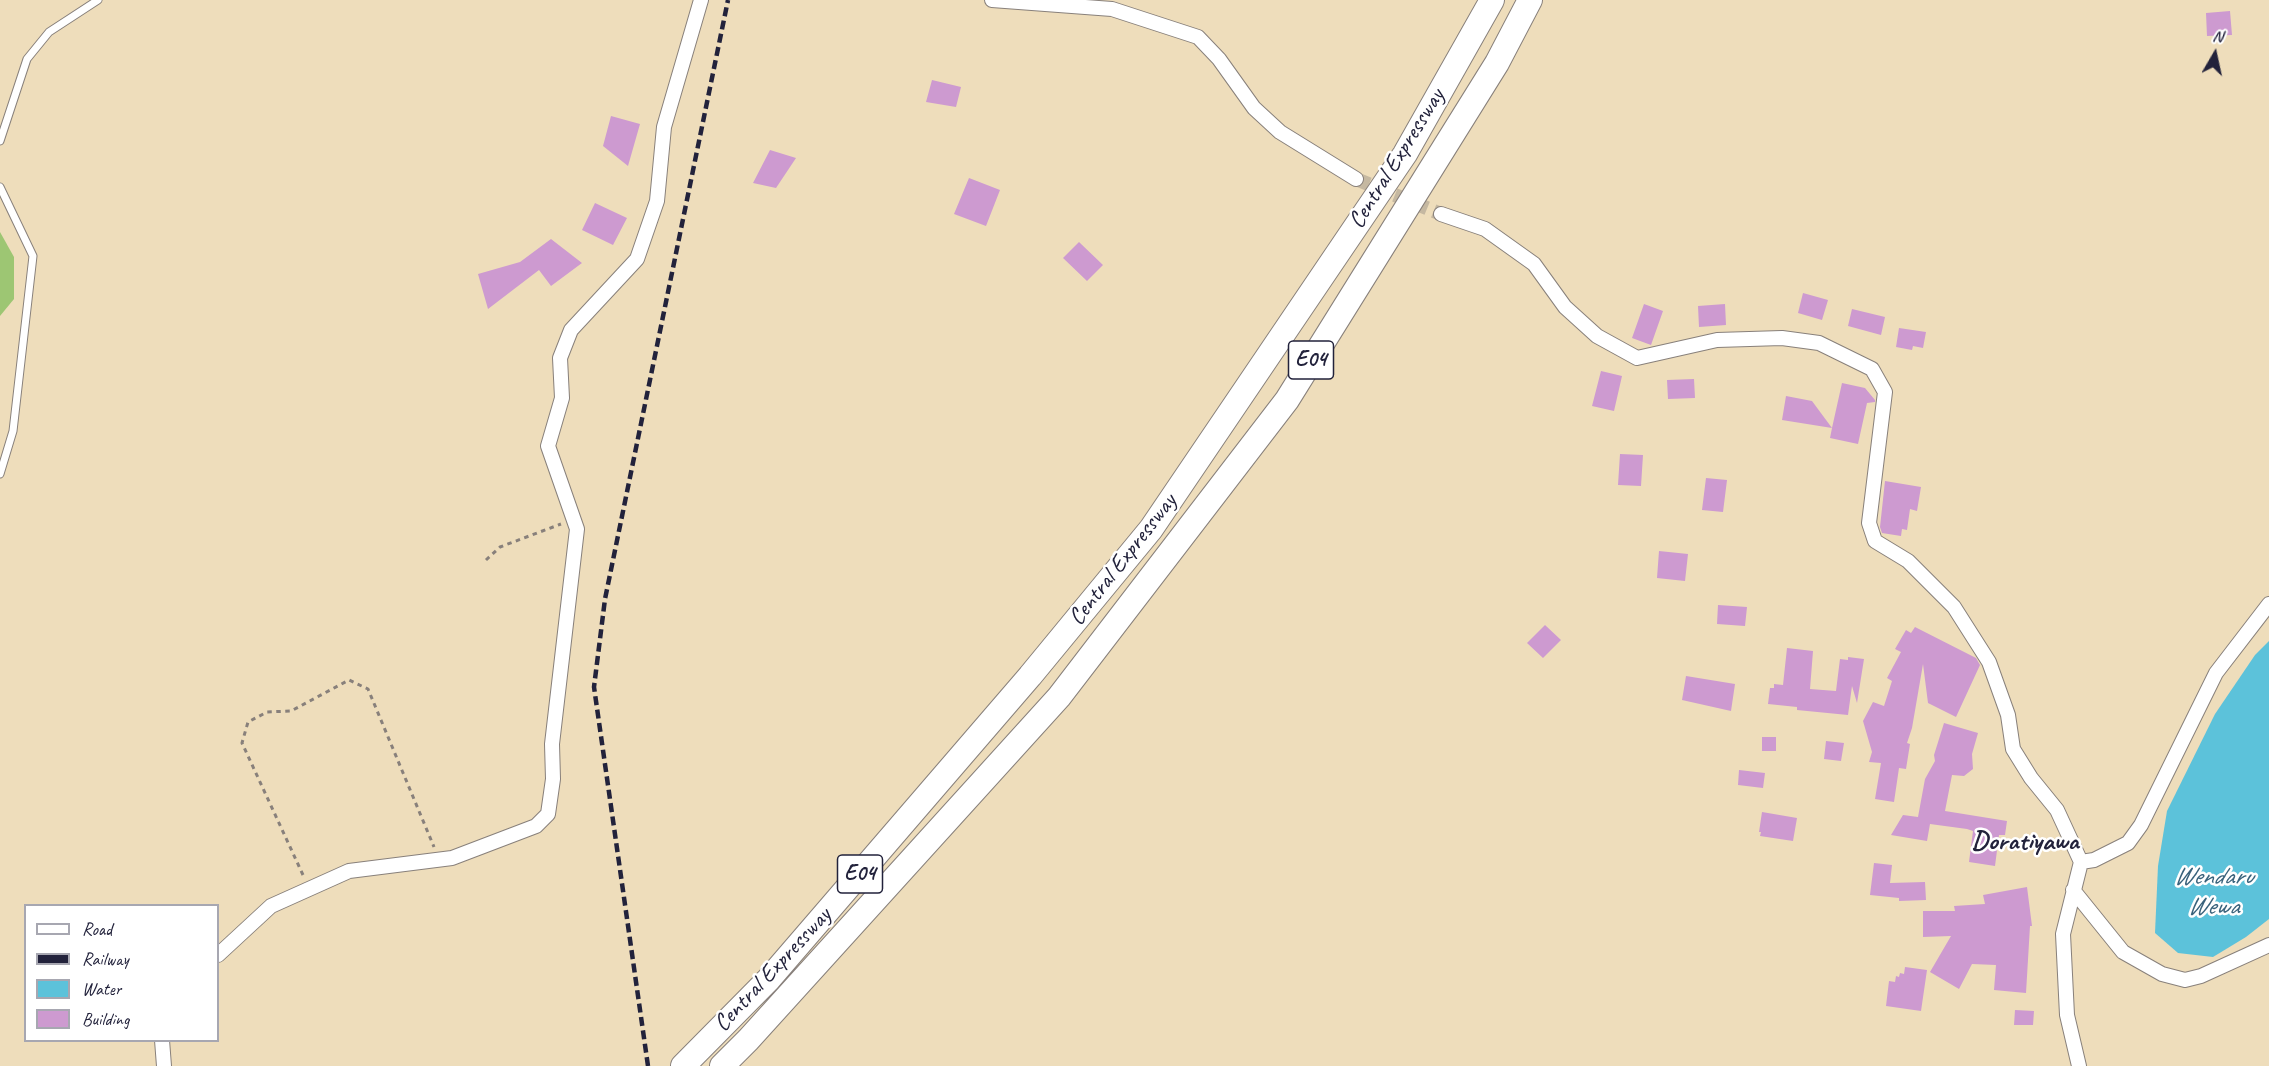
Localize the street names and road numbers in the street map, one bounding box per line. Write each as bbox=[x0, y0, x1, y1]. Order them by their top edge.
street label: Central Expressway bbox=[1343, 84, 1451, 234]
road number: E04 bbox=[1288, 341, 1334, 379]
street label: Central Expressway bbox=[1063, 488, 1183, 632]
road number: E04 bbox=[838, 855, 882, 893]
street label: Central Expressway bbox=[708, 902, 838, 1038]

